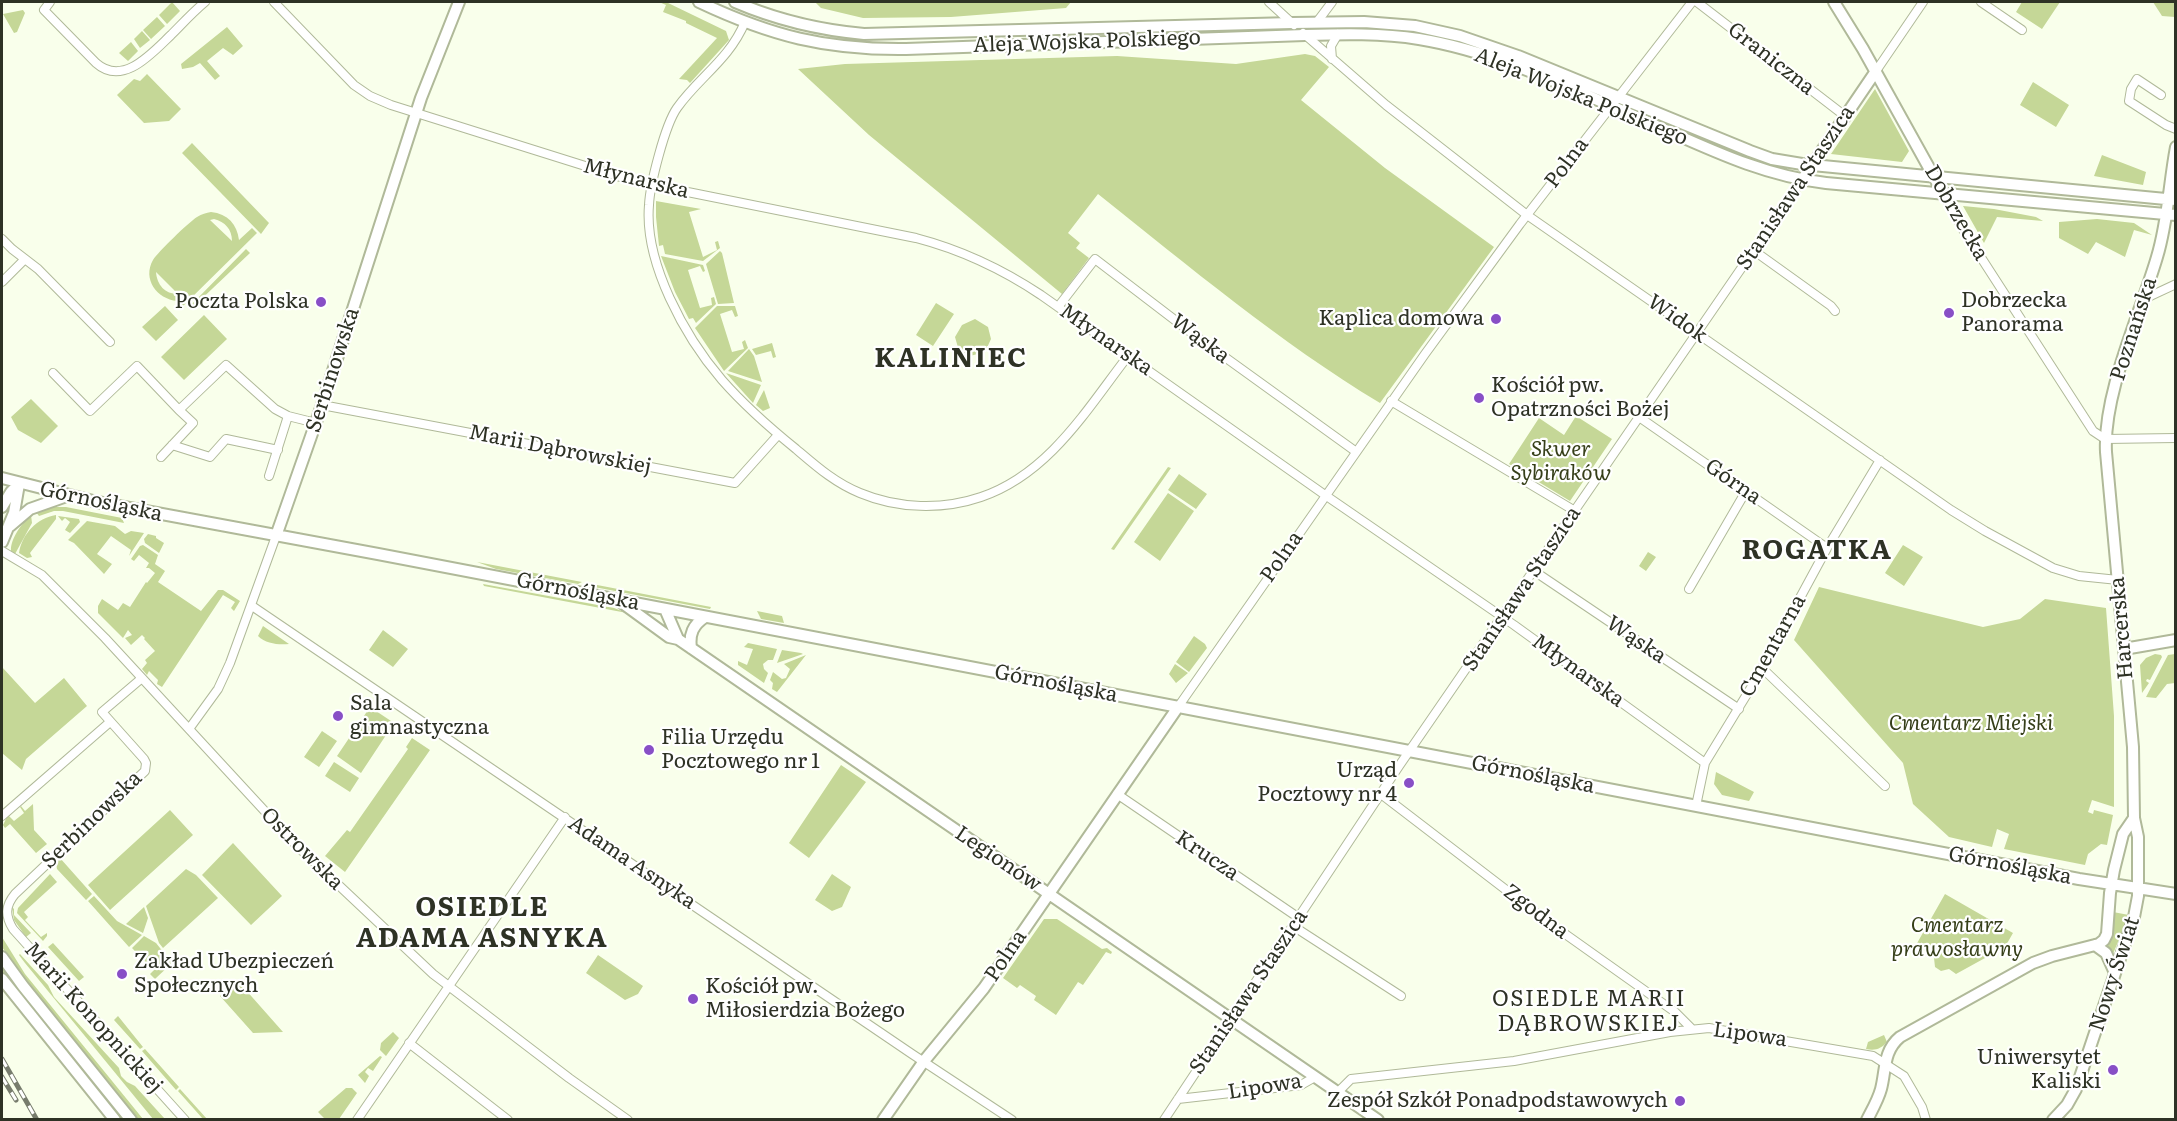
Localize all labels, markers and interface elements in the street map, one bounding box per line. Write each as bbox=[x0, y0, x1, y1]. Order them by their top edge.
street label: Graniczna bbox=[1722, 17, 1820, 101]
street label: Aleja Wojska Polskiego bbox=[973, 25, 1201, 59]
street label: Aleja Wojska Polskiego bbox=[1471, 43, 1691, 151]
street label: Stanisława Staszica bbox=[1732, 101, 1860, 275]
street label: Polna bbox=[1540, 133, 1594, 193]
street label: Młynarska bbox=[580, 154, 692, 204]
street label: Dobrzecka bbox=[1919, 161, 1993, 265]
street label: Poznańska bbox=[2105, 274, 2163, 384]
place label: Dobrzecka Panorama bbox=[1961, 288, 2067, 338]
place label: Poczta Polska bbox=[174, 289, 309, 315]
street label: Widok bbox=[1642, 289, 1712, 349]
marker: Poczta Polska bbox=[314, 295, 328, 309]
street label: Młynarska bbox=[1054, 299, 1158, 381]
street label: Serbinowska bbox=[301, 304, 365, 436]
place label: Kaplica domowa bbox=[1318, 306, 1484, 332]
marker: Dobrzecka Panorama bbox=[1942, 306, 1956, 320]
street label: Wąska bbox=[1166, 309, 1234, 369]
marker: Kaplica domowa bbox=[1489, 312, 1503, 326]
district label: KALINIEC bbox=[874, 343, 1028, 375]
place label: Kościół pw. Opatrzności Bożej bbox=[1491, 373, 1669, 423]
marker: Kościół pw. Opatrzności Bożej bbox=[1472, 391, 1486, 405]
street label: Marii Dąbrowskiej bbox=[467, 420, 653, 480]
park label: Skwer Sybiraków bbox=[1511, 437, 1611, 487]
street label: Górna bbox=[1700, 454, 1766, 510]
street label: Górnośląska bbox=[37, 477, 165, 527]
street label: Stanisława Staszica bbox=[1458, 502, 1586, 676]
street label: Polna bbox=[1255, 527, 1309, 587]
district label: ROGATKA bbox=[1742, 535, 1892, 567]
street label: Górnośląska bbox=[514, 568, 642, 616]
street label: Harcerska bbox=[2105, 576, 2139, 680]
street label: Cmentarna bbox=[1734, 590, 1812, 702]
street label: Wąska bbox=[1601, 611, 1671, 669]
street label: Młynarska bbox=[1527, 629, 1629, 713]
street label: Górnośląska bbox=[992, 660, 1120, 708]
place label: Sala gimnastyczna bbox=[350, 691, 489, 741]
marker: Sala gimnastyczna bbox=[331, 709, 345, 723]
park label: Cmentarz Miejski bbox=[1889, 711, 2053, 737]
place label: Filia Urzędu Pocztowego nr 1 bbox=[661, 725, 820, 775]
marker: Filia Urzędu Pocztowego nr 1 bbox=[642, 743, 656, 757]
street label: Górnośląska bbox=[1469, 751, 1597, 799]
place label: Urząd Pocztowy nr 4 bbox=[1257, 758, 1397, 808]
street label: Serbinowska bbox=[37, 766, 147, 874]
marker: Urząd Pocztowy nr 4 bbox=[1402, 776, 1416, 790]
street label: Ostrowska bbox=[255, 802, 349, 896]
street label: Adama Asnyka bbox=[563, 811, 701, 915]
street label: Legionów bbox=[950, 821, 1046, 897]
street label: Krucza bbox=[1170, 826, 1244, 886]
street label: Górnośląska bbox=[1946, 842, 2074, 890]
street label: Zgodna bbox=[1498, 879, 1574, 945]
district label: OSIEDLE ADAMA ASNYKA bbox=[356, 892, 608, 955]
street label: Stanisława Staszica bbox=[1185, 905, 1313, 1079]
park label: Cmentarz prawosławny bbox=[1891, 913, 2023, 963]
street label: Nowy Świat bbox=[2085, 913, 2145, 1035]
street label: Polna bbox=[980, 925, 1032, 987]
street label: Marii Konopnickiej bbox=[19, 937, 167, 1099]
place label: Zakład Ubezpieczeń Społecznych bbox=[134, 949, 334, 999]
marker: Zakład Ubezpieczeń Społecznych bbox=[115, 967, 129, 981]
place label: Kościół pw. Miłosierdzia Bożego bbox=[705, 974, 905, 1024]
district label: OSIEDLE MARII DĄBROWSKIEJ bbox=[1492, 987, 1686, 1038]
marker: Kościół pw. Miłosierdzia Bożego bbox=[686, 992, 700, 1006]
street label: Lipowa bbox=[1711, 1017, 1789, 1053]
place label: Uniwersytet Kaliski bbox=[1977, 1045, 2101, 1095]
marker: Uniwersytet Kaliski bbox=[2106, 1063, 2120, 1077]
street label: Lipowa bbox=[1226, 1069, 1304, 1105]
place label: Zespół Szkół Ponadpodstawowych bbox=[1327, 1088, 1668, 1114]
marker: Zespół Szkół Ponadpodstawowych bbox=[1673, 1094, 1687, 1108]

